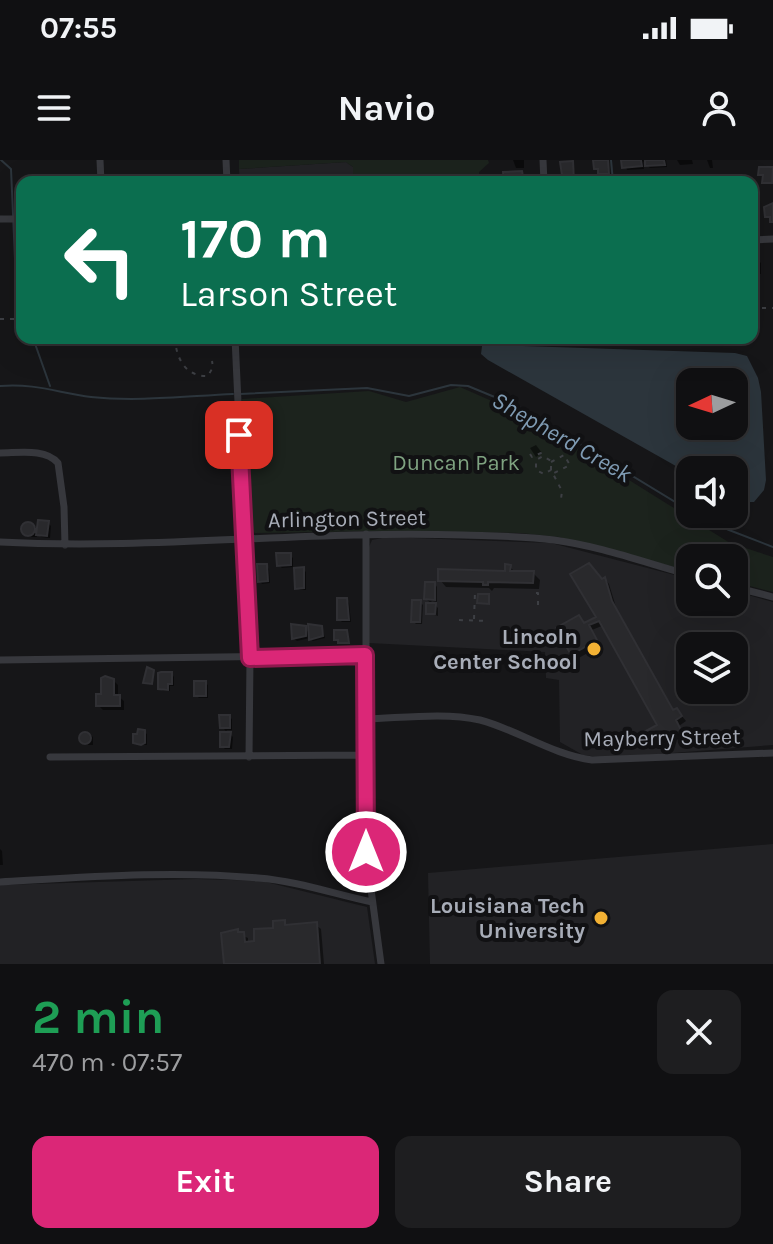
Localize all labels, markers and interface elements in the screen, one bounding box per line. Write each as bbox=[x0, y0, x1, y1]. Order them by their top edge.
text: 07:55 bbox=[40, 10, 117, 46]
icon: menu bbox=[32, 86, 76, 130]
icon: person bbox=[697, 86, 741, 130]
text: Navio bbox=[338, 87, 435, 129]
text: 170 m bbox=[180, 206, 331, 271]
icon: left bbox=[48, 208, 152, 312]
text: Larson Street bbox=[180, 273, 397, 315]
north arrow bbox=[676, 368, 748, 440]
map controls bbox=[676, 368, 748, 704]
water label: Shepherd Creek bbox=[487, 386, 637, 489]
pin bbox=[205, 401, 273, 469]
icon: arrive bbox=[217, 413, 261, 457]
park label: Duncan Park bbox=[392, 450, 520, 476]
button: sound bbox=[676, 456, 748, 528]
street label: Arlington Street bbox=[268, 505, 426, 533]
button: search bbox=[676, 544, 748, 616]
place label: Lincoln Center School bbox=[433, 624, 578, 675]
button: layers bbox=[676, 632, 748, 704]
marker: Lincoln Center School bbox=[585, 640, 603, 658]
street label: Mayberry Street bbox=[583, 724, 741, 752]
position arrow bbox=[324, 810, 408, 894]
place label: Louisiana Tech University bbox=[430, 893, 585, 944]
marker: Louisiana Tech University bbox=[592, 909, 610, 927]
text: 2 min bbox=[32, 989, 164, 1045]
button: close bbox=[657, 990, 741, 1074]
text: 470 m · 07:57 bbox=[32, 1047, 182, 1078]
button: Exit bbox=[32, 1136, 379, 1228]
button: Share bbox=[395, 1136, 741, 1228]

